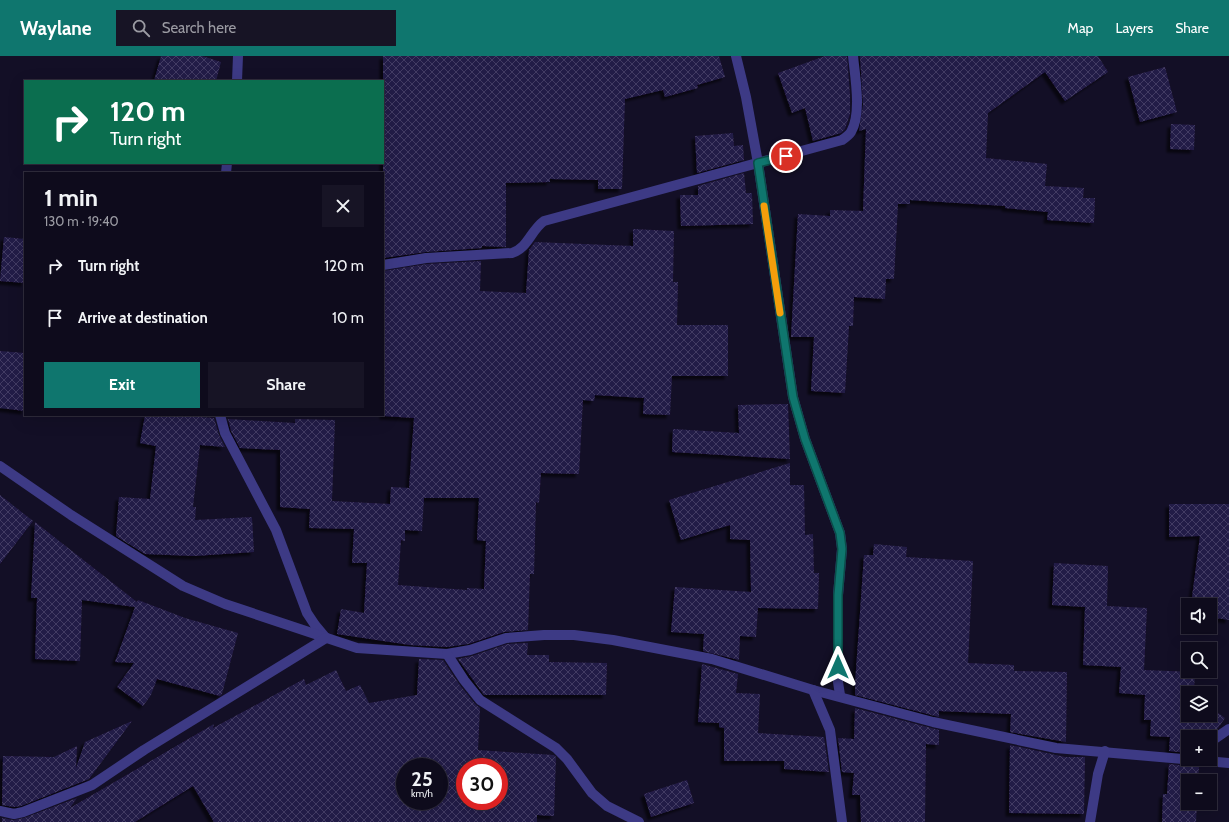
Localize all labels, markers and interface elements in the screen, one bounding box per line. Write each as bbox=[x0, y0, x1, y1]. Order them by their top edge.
search box bbox=[116, 10, 396, 46]
text: Waylane bbox=[20, 17, 92, 40]
icon: search bbox=[130, 17, 152, 39]
text: Search here bbox=[162, 19, 236, 37]
text: Map bbox=[1068, 19, 1093, 37]
text: Layers bbox=[1115, 19, 1153, 37]
text: Share bbox=[1175, 19, 1209, 37]
text: 120 m bbox=[110, 94, 186, 128]
icon: right bbox=[44, 96, 96, 148]
text: Turn right bbox=[110, 128, 181, 150]
pin bbox=[769, 139, 803, 173]
icon: arrive bbox=[775, 145, 797, 167]
text: 1 min bbox=[44, 183, 98, 212]
button: close bbox=[322, 185, 364, 227]
text: 130 m · 19:40 bbox=[44, 213, 119, 229]
icon: right bbox=[44, 255, 66, 277]
text: Turn right bbox=[78, 257, 139, 275]
text: 120 m bbox=[324, 257, 364, 275]
icon: arrive bbox=[44, 307, 66, 329]
text: Arrive at destination bbox=[78, 309, 208, 327]
text: 10 m bbox=[332, 309, 364, 327]
button: Exit bbox=[44, 362, 200, 408]
button: Share bbox=[208, 362, 364, 408]
map controls bbox=[1181, 598, 1217, 810]
button: sound bbox=[1181, 598, 1217, 634]
button: search bbox=[1181, 642, 1217, 678]
position arrow bbox=[817, 646, 859, 688]
button: layers bbox=[1181, 686, 1217, 722]
button: + bbox=[1181, 730, 1217, 766]
speed limit sign: 30 bbox=[456, 758, 508, 810]
text: 25 bbox=[411, 767, 433, 791]
button: − bbox=[1181, 774, 1217, 810]
text: km/h bbox=[411, 787, 433, 800]

